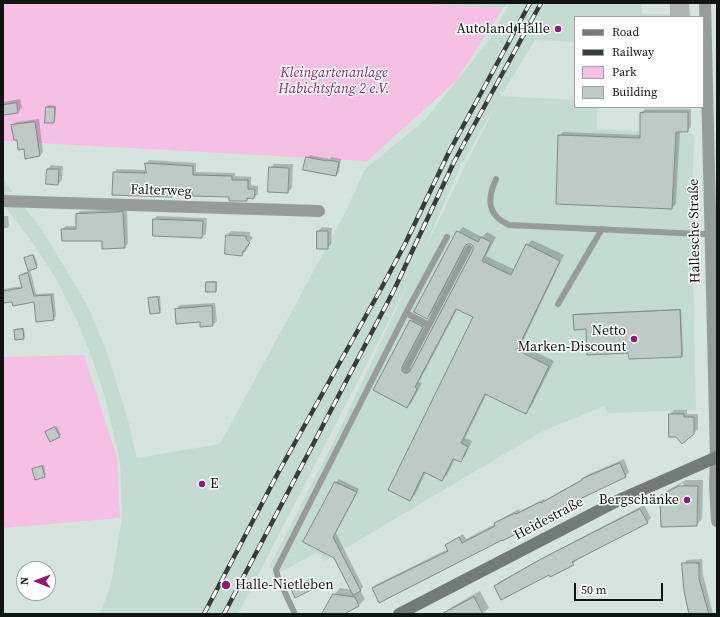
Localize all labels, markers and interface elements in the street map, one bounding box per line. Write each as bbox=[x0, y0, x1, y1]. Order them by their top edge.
legend bbox=[574, 16, 704, 108]
place label: Autoland Halle bbox=[457, 21, 550, 37]
marker: Autoland Halle bbox=[553, 24, 563, 34]
text: Road bbox=[612, 24, 639, 40]
text: Railway bbox=[612, 44, 654, 60]
text: Park bbox=[612, 64, 637, 80]
park label: Kleingartenanlage Habichtsfang 2 e.V. bbox=[278, 65, 390, 98]
text: Building bbox=[612, 84, 657, 100]
street label: Hallesche Straße bbox=[686, 178, 704, 284]
street label: Falterweg bbox=[130, 182, 192, 200]
place label: Netto Marken-Discount bbox=[518, 323, 626, 356]
marker: Netto Marken-Discount bbox=[629, 334, 639, 344]
place label: E bbox=[210, 476, 218, 492]
marker: E bbox=[197, 479, 207, 489]
place label: Bergschänke bbox=[599, 492, 679, 508]
street label: Heidestraße bbox=[511, 494, 587, 544]
marker: Bergschänke bbox=[682, 495, 692, 505]
north arrow bbox=[16, 561, 56, 601]
scale bar bbox=[576, 575, 665, 601]
text: N bbox=[17, 577, 32, 585]
place label: Halle-Nietleben bbox=[235, 577, 334, 593]
marker: Halle-Nietleben bbox=[220, 579, 232, 591]
text: 50 m bbox=[581, 582, 607, 598]

